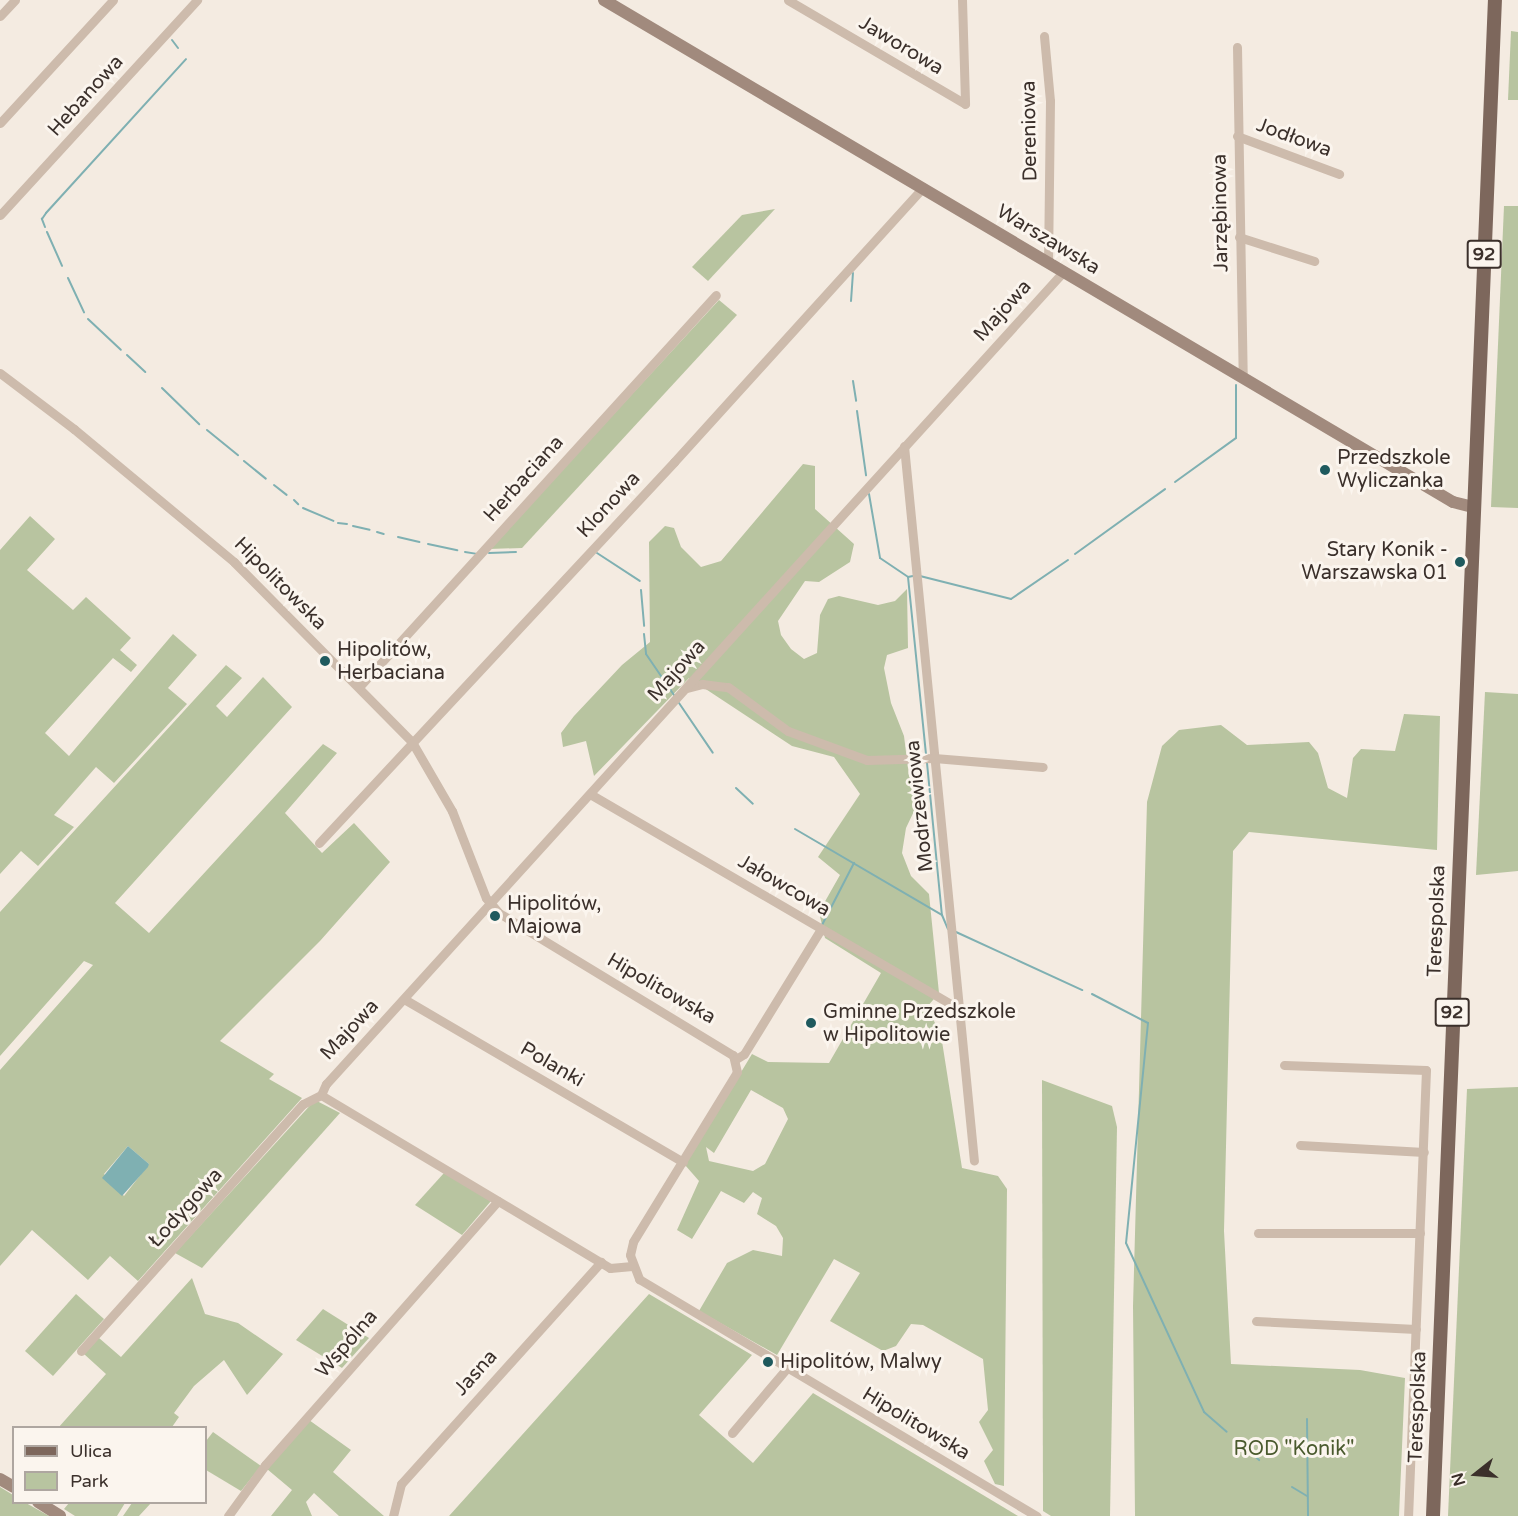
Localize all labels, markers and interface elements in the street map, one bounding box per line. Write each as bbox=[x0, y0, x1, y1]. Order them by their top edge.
street label: Jaworowa bbox=[854, 11, 948, 81]
street label: Hebanowa bbox=[43, 50, 129, 142]
street label: Dereniowa bbox=[1017, 80, 1043, 182]
street label: Jodłowa bbox=[1253, 113, 1335, 163]
street label: Jarzębinowa bbox=[1208, 154, 1234, 272]
street label: Warszawska bbox=[992, 200, 1104, 280]
road number: 92 bbox=[1466, 239, 1502, 269]
street label: Majowa bbox=[969, 275, 1037, 347]
street label: Herbaciana bbox=[479, 431, 569, 527]
place label: Przedszkole Wyliczanka bbox=[1337, 446, 1451, 493]
marker: Przedszkole Wyliczanka bbox=[1318, 463, 1332, 477]
street label: Klonowa bbox=[572, 467, 646, 543]
street label: Hipolitowska bbox=[229, 533, 331, 635]
place label: Stary Konik - Warszawska 01 bbox=[1301, 538, 1448, 585]
marker: Stary Konik - Warszawska 01 bbox=[1453, 555, 1467, 569]
street label: Majowa bbox=[643, 635, 711, 707]
place label: Hipolitów, Herbaciana bbox=[337, 638, 445, 685]
marker: Hipolitów, Herbaciana bbox=[318, 654, 332, 668]
street label: Modrzewiowa bbox=[901, 739, 939, 873]
street label: Jałowcowa bbox=[733, 850, 835, 922]
street label: Terespolska bbox=[1423, 865, 1451, 977]
place label: Hipolitów, Majowa bbox=[507, 892, 601, 939]
marker: Hipolitów, Majowa bbox=[488, 909, 502, 923]
street label: Hipolitowska bbox=[602, 948, 720, 1030]
street label: Majowa bbox=[316, 995, 384, 1065]
road number: 92 bbox=[1434, 997, 1470, 1027]
place label: Gminne Przedszkole w Hipolitowie bbox=[823, 1000, 1016, 1047]
marker: Gminne Przedszkole w Hipolitowie bbox=[804, 1016, 818, 1030]
street label: Polanki bbox=[516, 1037, 588, 1093]
street label: Łodygowa bbox=[144, 1163, 228, 1253]
street label: Wspólna bbox=[311, 1305, 383, 1383]
street label: Jasna bbox=[449, 1345, 503, 1401]
place label: Hipolitów, Malwy bbox=[780, 1350, 942, 1374]
street label: Terespolska bbox=[1404, 1351, 1432, 1463]
marker: Hipolitów, Malwy bbox=[761, 1355, 775, 1369]
street label: Hipolitowska bbox=[858, 1382, 974, 1466]
legend bbox=[12, 1426, 207, 1504]
park label: ROD "Konik" bbox=[1234, 1437, 1354, 1461]
text: Ulica bbox=[70, 1440, 112, 1462]
north arrow bbox=[1446, 1444, 1506, 1504]
text: Park bbox=[70, 1470, 108, 1492]
text: N bbox=[1447, 1470, 1470, 1488]

